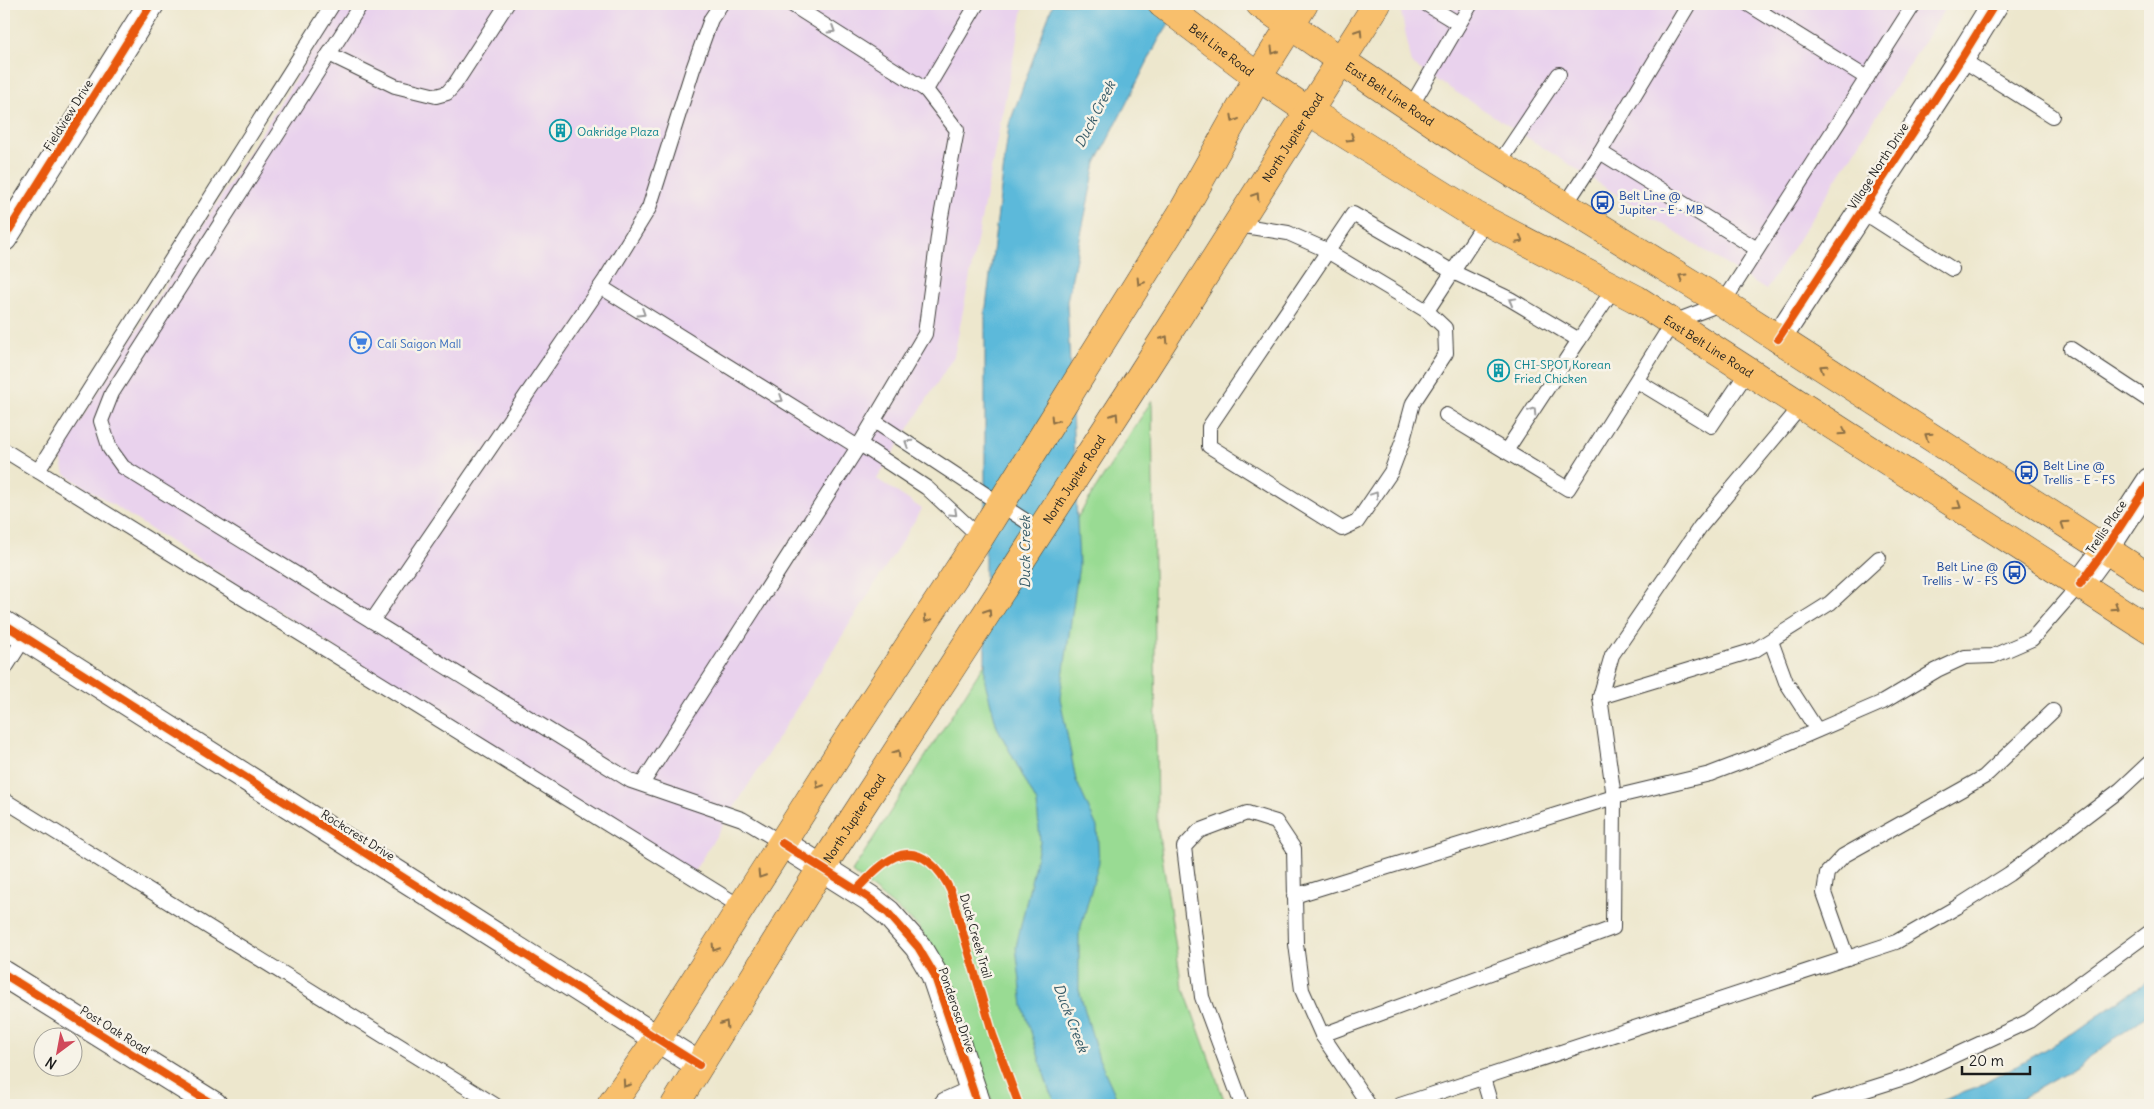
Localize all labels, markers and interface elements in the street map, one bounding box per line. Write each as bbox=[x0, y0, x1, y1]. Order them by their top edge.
street label: Belt Line Road bbox=[1186, 20, 1257, 79]
one-way arrow bbox=[826, 24, 835, 33]
one-way arrow bbox=[1352, 28, 1362, 37]
one-way arrow bbox=[1271, 45, 1281, 54]
street label: East Belt Line Road bbox=[1343, 58, 1437, 129]
street label: Fieldview Drive bbox=[40, 77, 96, 153]
water label: Duck Creek bbox=[1071, 77, 1120, 150]
street label: North Jupiter Road bbox=[1258, 90, 1326, 185]
one-way arrow bbox=[1231, 114, 1241, 123]
building icon: Oakridge Plaza bbox=[549, 119, 573, 143]
street label: Village North Drive bbox=[1844, 120, 1912, 212]
place label: Oakridge Plaza bbox=[577, 124, 659, 139]
one-way arrow bbox=[1346, 131, 1355, 141]
place label: Belt Line @ Jupiter - E - MB bbox=[1619, 188, 1703, 217]
bus stop icon: Belt Line @ Jupiter - E - MB bbox=[1591, 190, 1615, 214]
one-way arrow bbox=[1250, 193, 1259, 202]
one-way arrow bbox=[1515, 233, 1524, 243]
one-way arrow bbox=[1678, 274, 1687, 284]
one-way arrow bbox=[1136, 277, 1146, 286]
one-way arrow bbox=[1508, 297, 1517, 307]
one-way arrow bbox=[637, 306, 646, 316]
street label: East Belt Line Road bbox=[1661, 311, 1756, 380]
supermarket icon: Cali Saigon Mall bbox=[349, 331, 373, 355]
one-way arrow bbox=[1159, 335, 1168, 344]
place label: Cali Saigon Mall bbox=[377, 336, 461, 351]
place label: CHI-SPOT Korean Fried Chicken bbox=[1514, 357, 1611, 386]
building icon: CHI-SPOT Korean Fried Chicken bbox=[1486, 359, 1510, 383]
one-way arrow bbox=[1819, 365, 1829, 374]
one-way arrow bbox=[775, 392, 784, 402]
one-way arrow bbox=[1526, 407, 1536, 416]
one-way arrow bbox=[1109, 412, 1118, 422]
one-way arrow bbox=[1050, 415, 1060, 424]
one-way arrow bbox=[1838, 425, 1847, 435]
street label: North Jupiter Road bbox=[1039, 432, 1108, 526]
one-way arrow bbox=[1924, 432, 1933, 442]
one-way arrow bbox=[904, 440, 913, 450]
place label: Belt Line @ Trellis - E - FS bbox=[2043, 458, 2116, 487]
bus stop icon: Belt Line @ Trellis - E - FS bbox=[2015, 460, 2039, 484]
one-way arrow bbox=[1369, 492, 1378, 501]
street label: Trellis Place bbox=[2082, 497, 2130, 557]
one-way arrow bbox=[1953, 499, 1962, 509]
one-way arrow bbox=[948, 507, 957, 516]
water label: Duck Creek bbox=[1016, 515, 1034, 588]
one-way arrow bbox=[2061, 520, 2070, 530]
place label: Belt Line @ Trellis - W - FS bbox=[1922, 559, 1998, 588]
bus stop icon: Belt Line @ Trellis - W - FS bbox=[2002, 561, 2026, 585]
one-way arrow bbox=[2110, 600, 2119, 610]
one-way arrow bbox=[982, 609, 991, 618]
one-way arrow bbox=[924, 613, 933, 623]
one-way arrow bbox=[891, 749, 900, 758]
street label: North Jupiter Road bbox=[819, 771, 888, 865]
one-way arrow bbox=[815, 779, 825, 788]
street label: Rockcrest Drive bbox=[318, 806, 398, 864]
one-way arrow bbox=[758, 870, 768, 879]
street label: Duck Creek Trail bbox=[957, 892, 995, 980]
one-way arrow bbox=[711, 943, 721, 952]
street label: Ponderosa Drive bbox=[935, 965, 979, 1055]
water label: Duck Creek bbox=[1050, 981, 1093, 1056]
street label: Post Oak Road bbox=[77, 1003, 153, 1057]
one-way arrow bbox=[719, 1020, 729, 1029]
north arrow bbox=[32, 1026, 82, 1076]
scale bar bbox=[1962, 1044, 2029, 1076]
text: 20 m bbox=[1969, 1051, 2004, 1070]
text: N bbox=[42, 1053, 60, 1073]
one-way arrow bbox=[623, 1078, 632, 1088]

